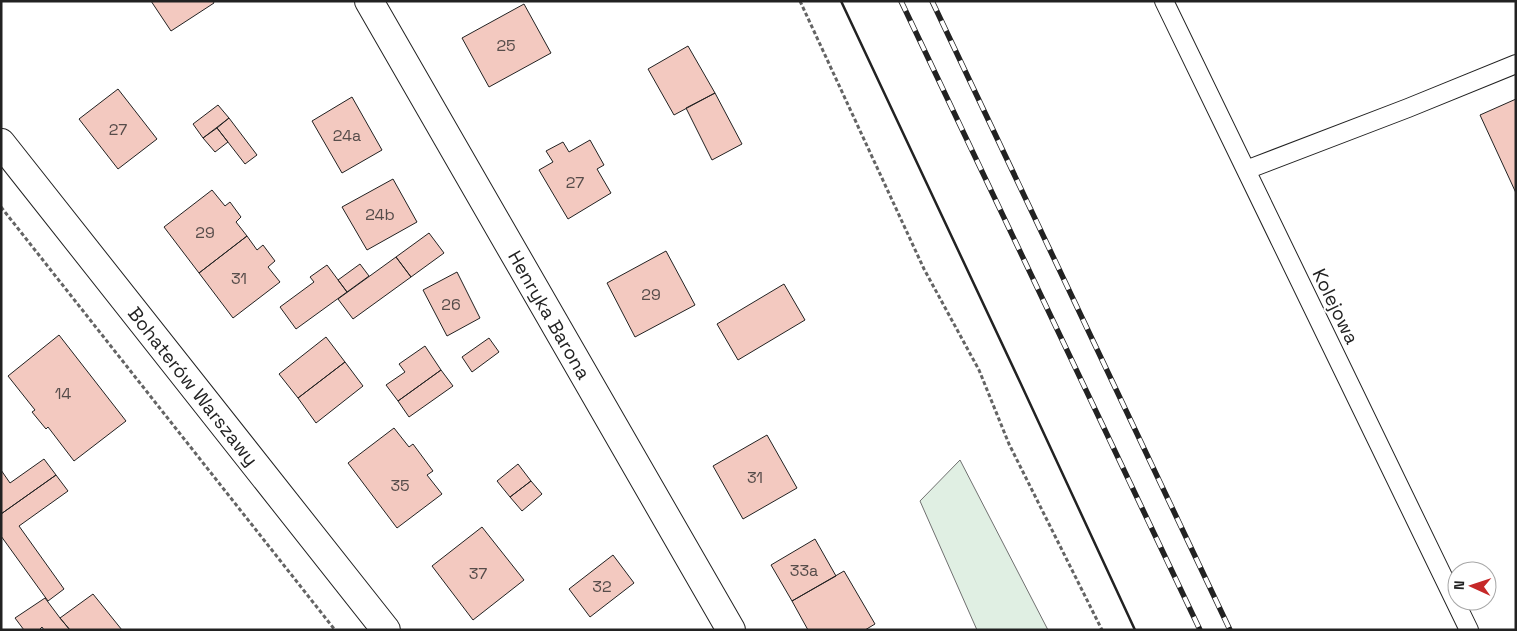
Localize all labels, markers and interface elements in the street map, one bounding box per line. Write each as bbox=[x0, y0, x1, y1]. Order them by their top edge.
house number: 25 bbox=[496, 35, 516, 56]
house number: 27 bbox=[109, 119, 127, 140]
house number: 24a bbox=[333, 125, 361, 146]
house number: 27 bbox=[566, 172, 584, 193]
house number: 24b bbox=[365, 204, 395, 225]
house number: 29 bbox=[195, 222, 215, 243]
street label: Henryka Barona bbox=[502, 246, 596, 384]
street label: Kolejowa bbox=[1307, 264, 1365, 348]
house number: 31 bbox=[231, 268, 247, 289]
house number: 29 bbox=[641, 284, 661, 305]
house number: 26 bbox=[441, 294, 461, 315]
street label: Bohaterów Warszawy bbox=[122, 302, 263, 471]
house number: 14 bbox=[55, 383, 71, 404]
house number: 31 bbox=[747, 467, 763, 488]
house number: 35 bbox=[390, 475, 410, 496]
house number: 33a bbox=[790, 560, 818, 581]
north arrow bbox=[1447, 561, 1497, 611]
house number: 37 bbox=[469, 563, 487, 584]
house number: 32 bbox=[592, 576, 612, 597]
text: N bbox=[1450, 580, 1468, 590]

